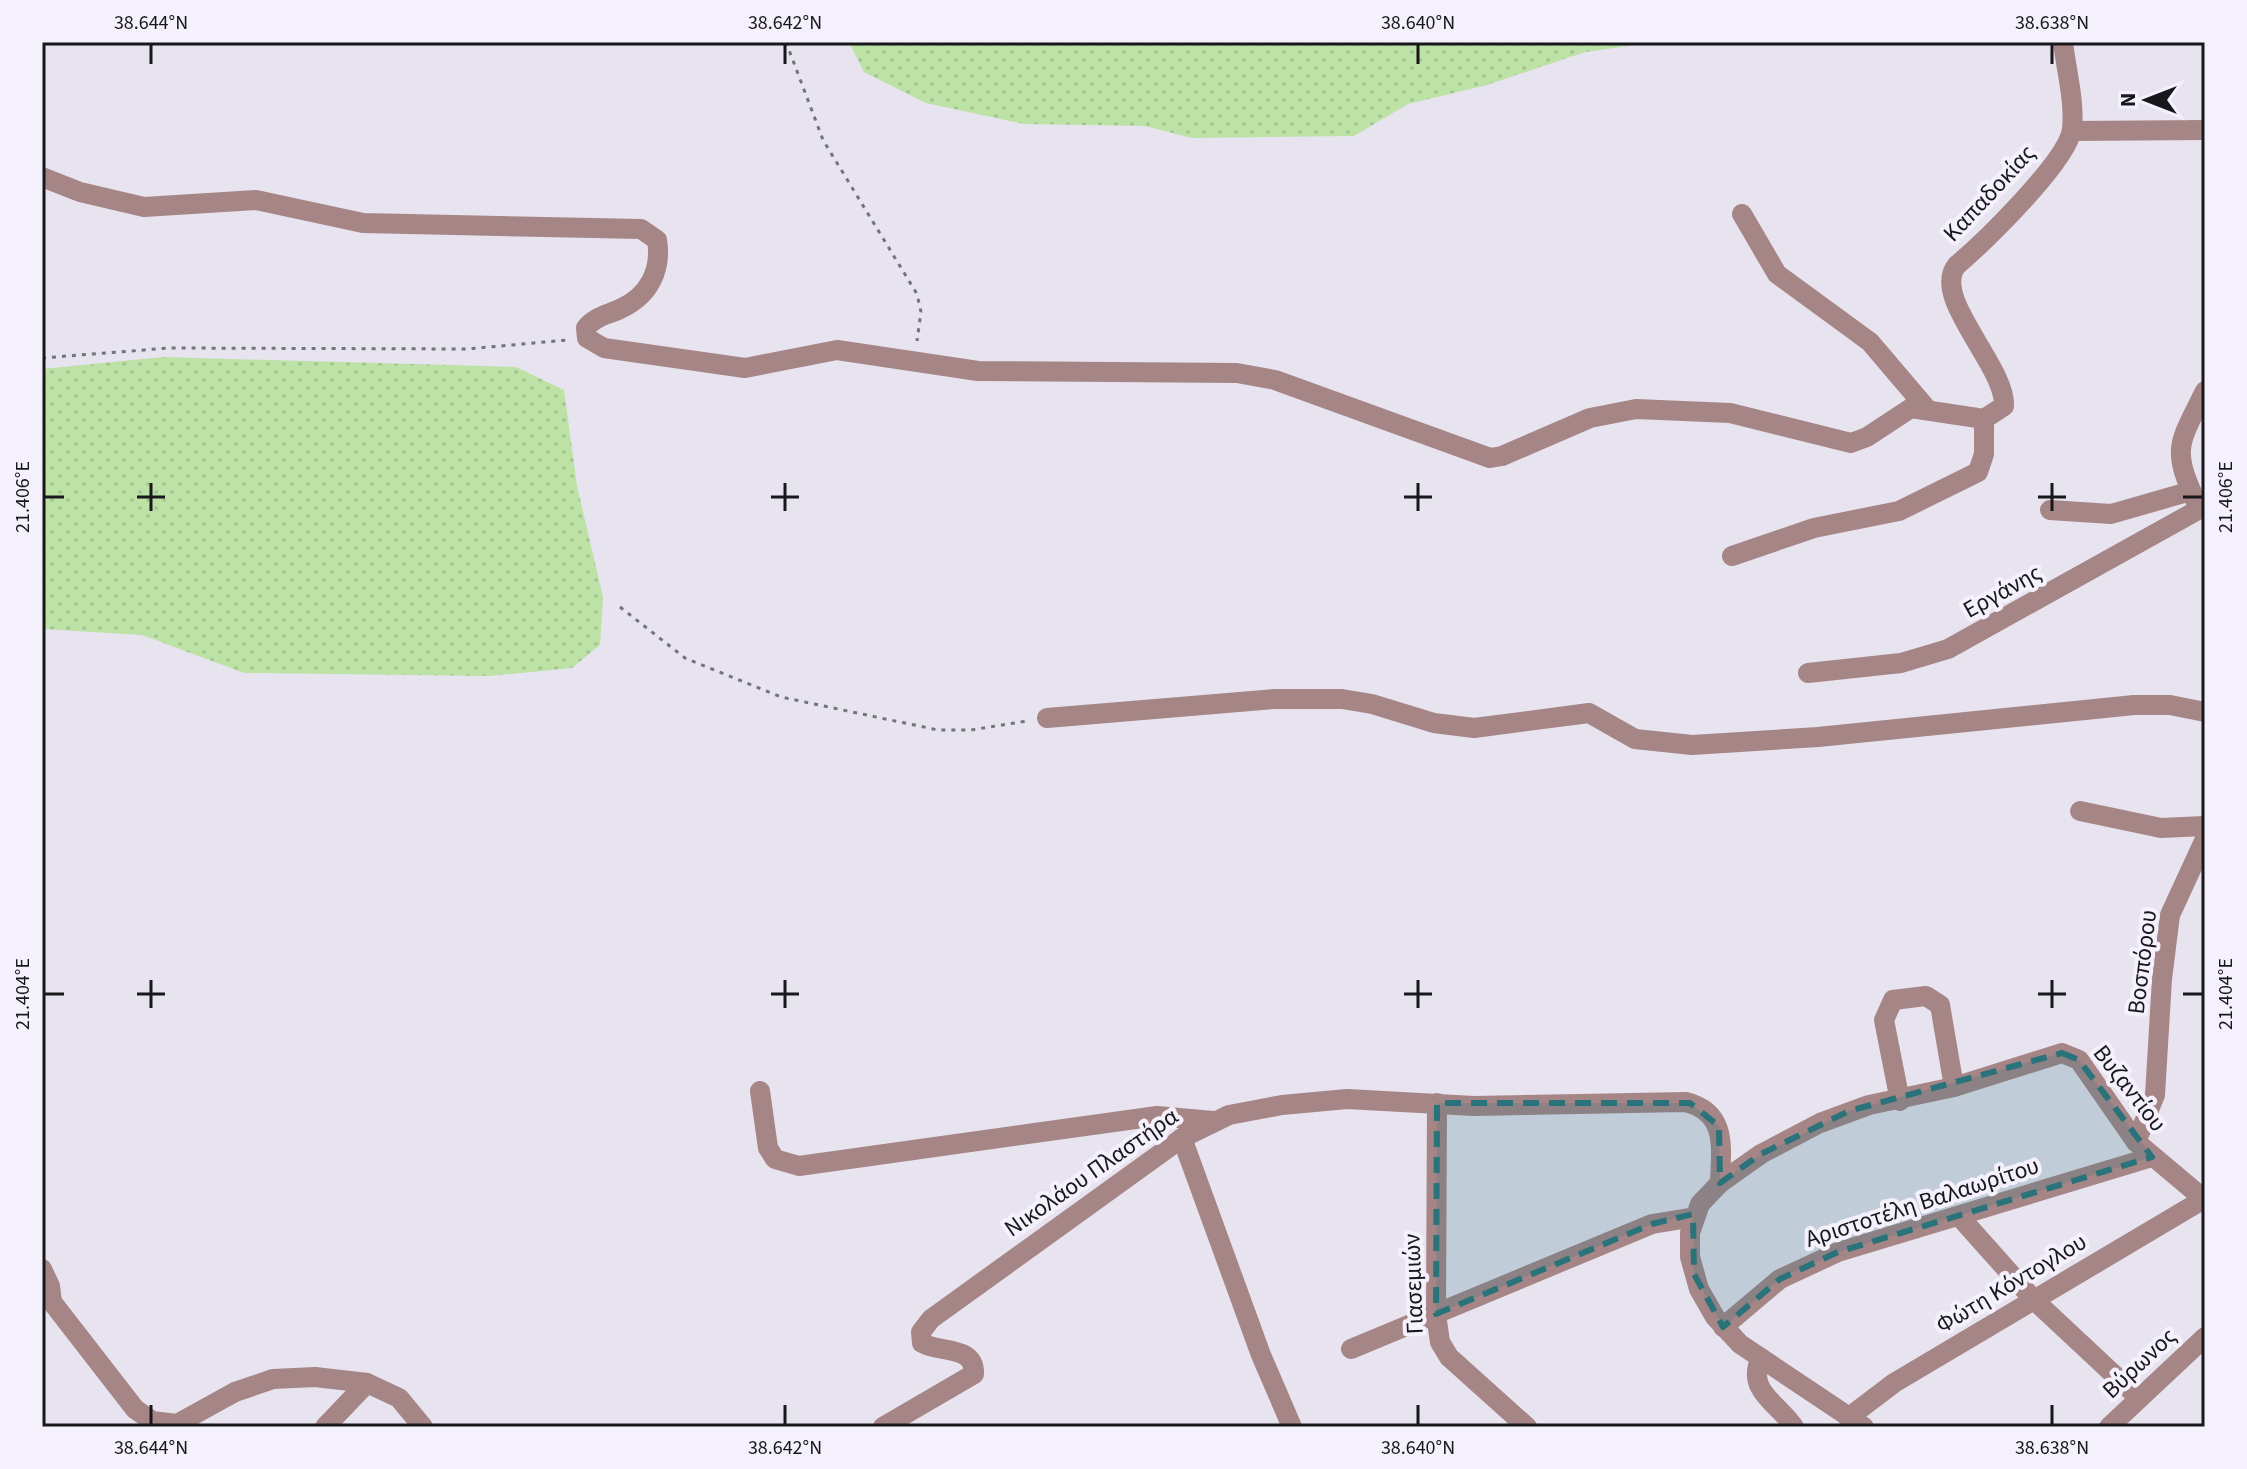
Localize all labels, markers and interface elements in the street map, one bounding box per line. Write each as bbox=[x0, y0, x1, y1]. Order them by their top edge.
text: 38.644°N bbox=[114, 9, 188, 37]
text: 38.642°N bbox=[748, 9, 822, 37]
text: 38.640°N bbox=[1381, 9, 1455, 37]
text: 38.638°N bbox=[2015, 9, 2089, 37]
north arrow bbox=[2107, 60, 2187, 140]
text: N bbox=[2112, 93, 2144, 107]
street label: Καπαδοκίας bbox=[1935, 137, 2044, 250]
text: 21.406°E bbox=[9, 461, 37, 533]
text: 21.406°E bbox=[2212, 461, 2240, 533]
street label: Εργάνης bbox=[1957, 556, 2048, 627]
street label: Βοσπόρου bbox=[2119, 908, 2166, 1016]
text: 21.404°E bbox=[9, 958, 37, 1030]
text: 21.404°E bbox=[2212, 958, 2240, 1030]
street label: Βυζαντίου bbox=[2084, 1037, 2175, 1139]
street label: Νικολάου Πλαστήρα bbox=[997, 1099, 1186, 1246]
street label: Αριστοτέλη Βαλαωρίτου bbox=[1801, 1148, 2044, 1257]
street label: Φώτη Κόντογλου bbox=[1929, 1224, 2093, 1342]
street label: Γιασεμιών bbox=[1394, 1233, 1433, 1335]
street label: Βύρωνος bbox=[2094, 1320, 2184, 1407]
text: 38.644°N bbox=[114, 1434, 188, 1462]
text: 38.642°N bbox=[748, 1434, 822, 1462]
text: 38.640°N bbox=[1381, 1434, 1455, 1462]
text: 38.638°N bbox=[2015, 1434, 2089, 1462]

